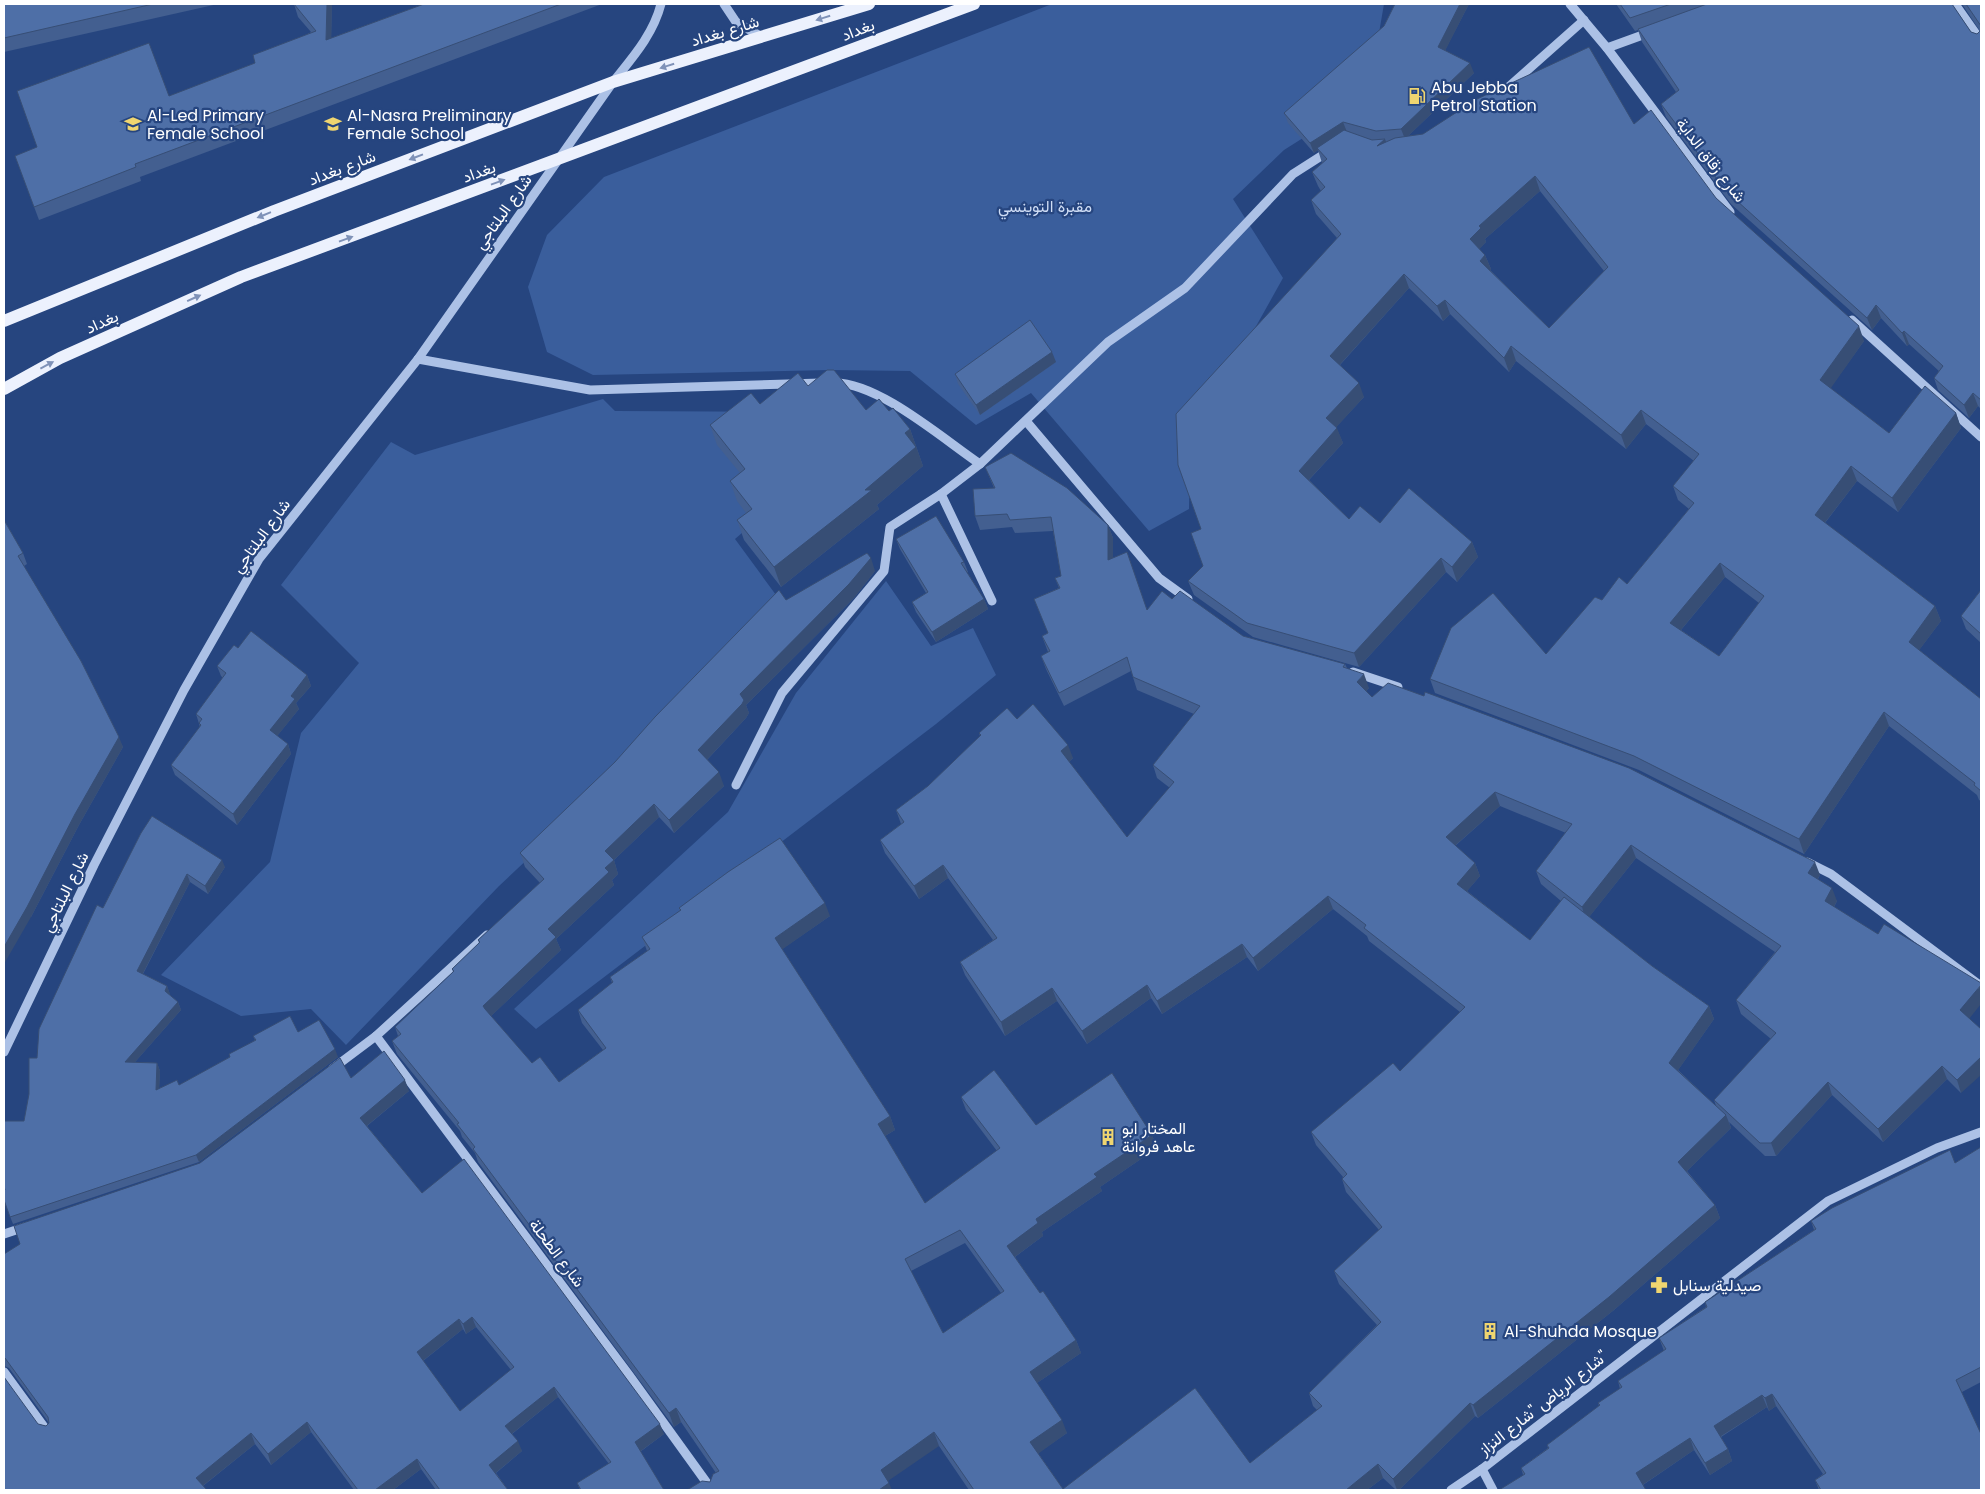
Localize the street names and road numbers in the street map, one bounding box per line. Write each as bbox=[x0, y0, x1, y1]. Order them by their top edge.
street label: شارع بغداد bbox=[688, 10, 762, 52]
street label: بغداد bbox=[838, 13, 878, 47]
street label: شارع زقاق الداية bbox=[1671, 113, 1751, 207]
street label: شارع بغداد bbox=[305, 145, 379, 191]
street label: بغداد bbox=[459, 155, 499, 189]
street label: شارع البلتاجي bbox=[469, 170, 539, 255]
street label: بغداد bbox=[82, 305, 122, 339]
street label: شارع البلتاجي bbox=[226, 494, 297, 579]
street label: شارع البلتاجي bbox=[36, 848, 96, 937]
street label: شارع الطحلة bbox=[524, 1214, 590, 1292]
street label: شارع الرياض "شارع النزاز" bbox=[1473, 1345, 1613, 1461]

